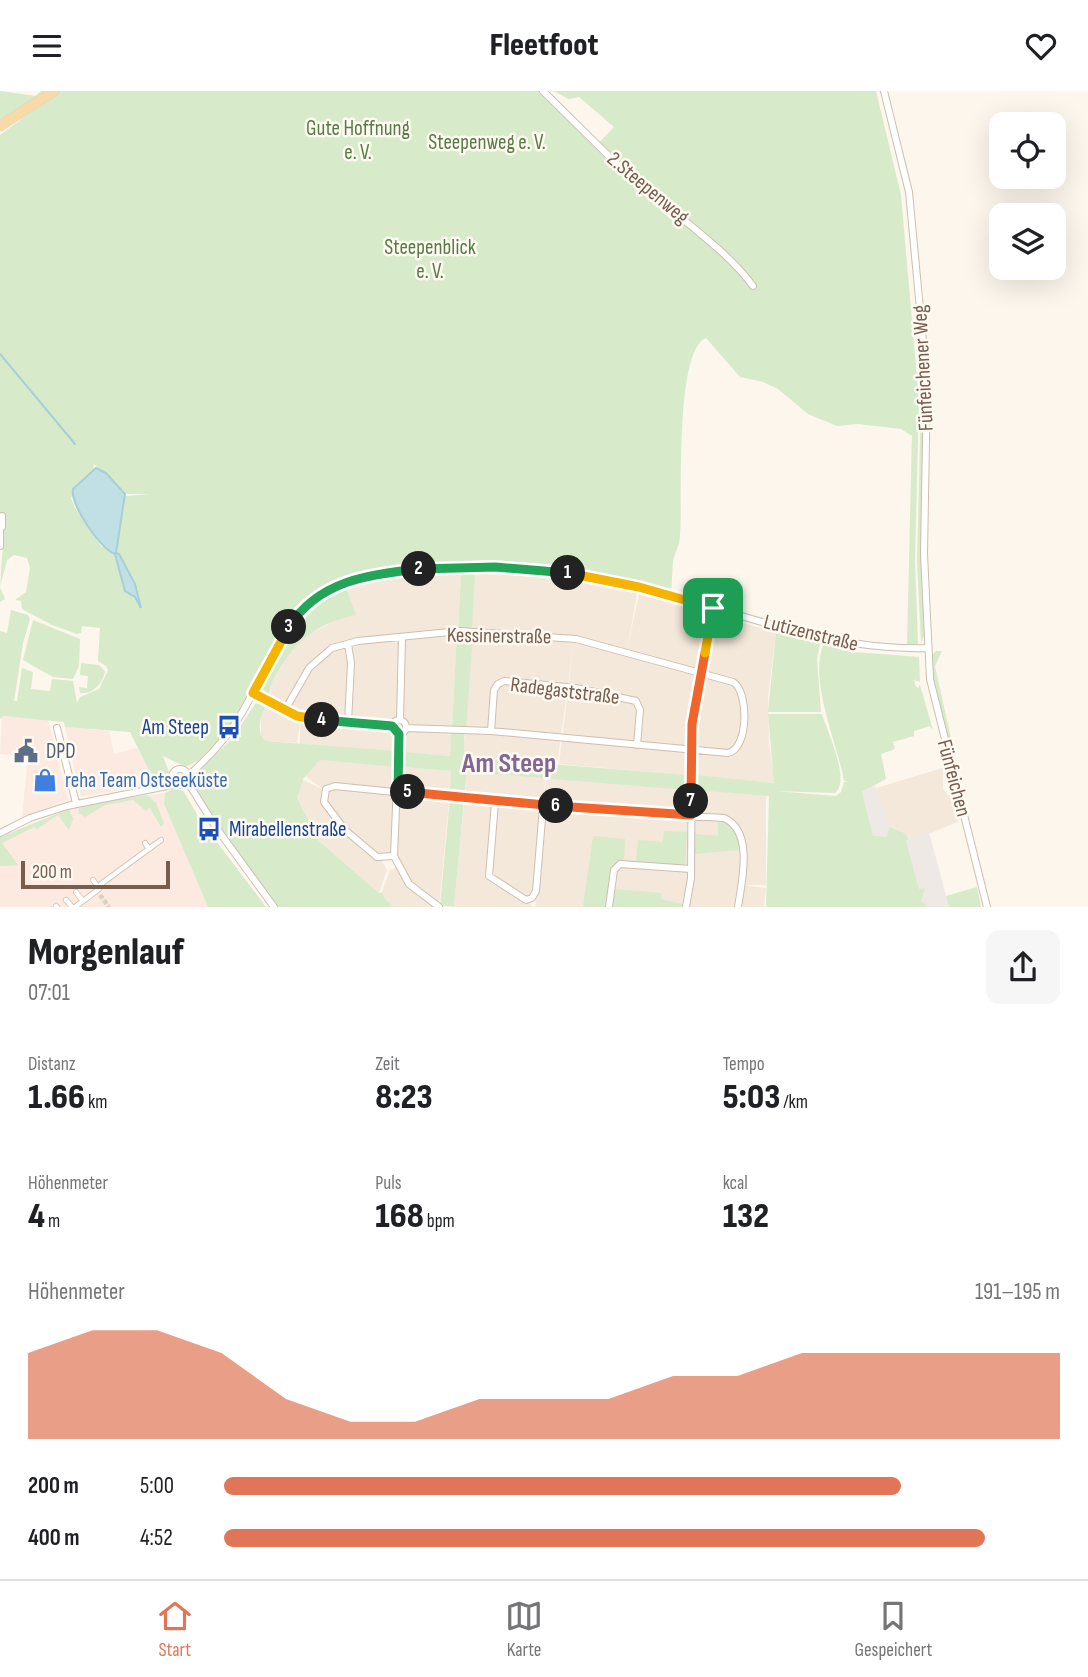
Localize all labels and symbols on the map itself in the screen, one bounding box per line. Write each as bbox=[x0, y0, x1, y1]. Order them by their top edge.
park label: Gute Hoffnung e. V. bbox=[306, 116, 410, 165]
park label: Steepenweg e. V. bbox=[428, 130, 546, 155]
street label: 2.Steepenweg bbox=[602, 146, 694, 230]
park label: Steepenblick e. V. bbox=[384, 235, 476, 284]
street label: Fünfeichener Weg bbox=[907, 304, 939, 432]
pin: 2 bbox=[402, 552, 436, 587]
pin: 1 bbox=[550, 555, 586, 591]
pin bbox=[683, 578, 743, 638]
pin: 3 bbox=[272, 609, 306, 645]
street label: Lutizenstraße bbox=[761, 609, 861, 657]
street label: Kessinerstraße bbox=[447, 623, 551, 649]
street label: Radegaststraße bbox=[509, 672, 621, 710]
pin: 4 bbox=[304, 703, 340, 737]
bus stop icon: Am Steep bbox=[215, 713, 243, 741]
place label: Am Steep bbox=[141, 715, 209, 740]
public building icon: DPD bbox=[12, 737, 40, 765]
street label: Fünfeichen bbox=[932, 737, 976, 819]
place label: DPD bbox=[46, 739, 76, 764]
district label: Am Steep bbox=[461, 747, 556, 780]
shop icon: reha Team Ostseeküste bbox=[31, 766, 59, 794]
place label: reha Team Ostseeküste bbox=[65, 768, 228, 793]
pin: 5 bbox=[390, 775, 426, 809]
pin: 7 bbox=[674, 783, 708, 819]
pin: 6 bbox=[538, 789, 574, 823]
bus stop icon: Mirabellenstraße bbox=[195, 815, 223, 843]
place label: Mirabellenstraße bbox=[229, 817, 347, 842]
scale bar bbox=[21, 858, 170, 890]

